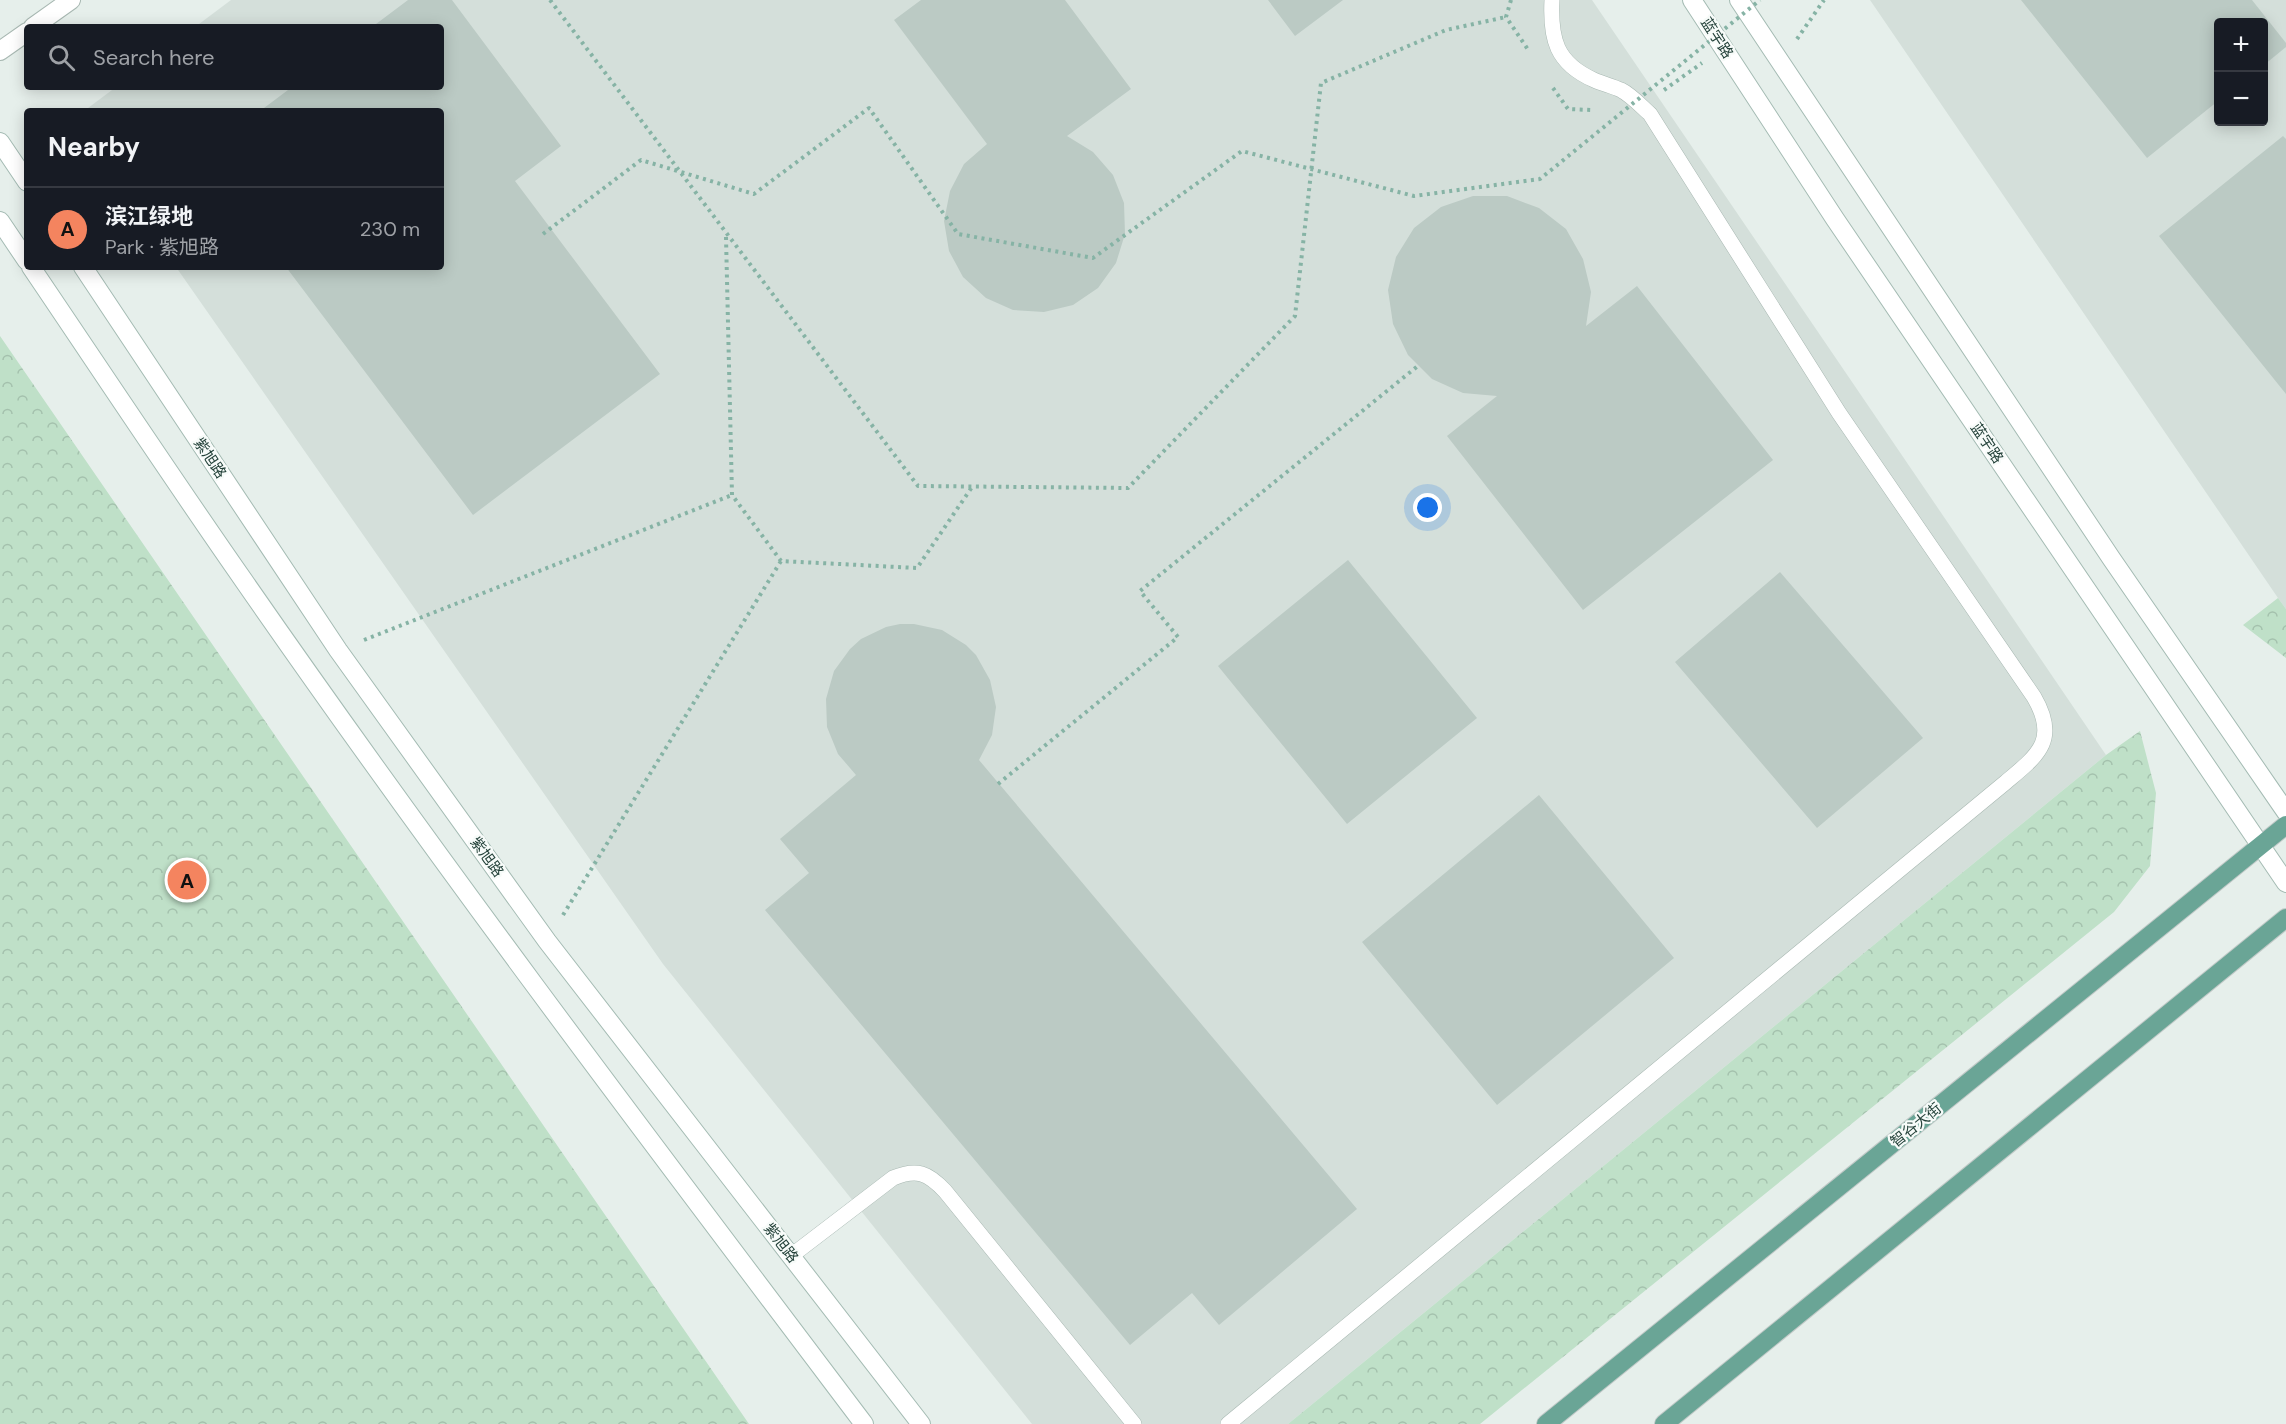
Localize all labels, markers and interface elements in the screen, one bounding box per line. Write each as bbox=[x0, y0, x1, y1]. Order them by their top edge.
street label: 蓝宇路 bbox=[1696, 14, 1738, 62]
map controls bbox=[2214, 18, 2268, 126]
button: + bbox=[2214, 18, 2268, 72]
search box bbox=[24, 24, 444, 90]
icon: search bbox=[45, 41, 78, 74]
text: Search here bbox=[93, 43, 214, 72]
button: − bbox=[2214, 72, 2268, 126]
text: Nearby bbox=[48, 130, 140, 164]
text: 滨江绿地 bbox=[105, 202, 193, 231]
text: A bbox=[60, 216, 75, 242]
text: 230 m bbox=[360, 216, 420, 242]
text: Park · 紫旭路 bbox=[105, 234, 219, 260]
street label: 蓝宇路 bbox=[1966, 419, 2008, 467]
street label: 紫旭路 bbox=[189, 434, 231, 482]
your location bbox=[1413, 493, 1442, 522]
street label: 紫旭路 bbox=[466, 833, 508, 881]
pin: A bbox=[168, 858, 207, 902]
street label: 智谷大街 bbox=[1886, 1098, 1946, 1152]
street label: 紫旭路 bbox=[759, 1219, 803, 1267]

